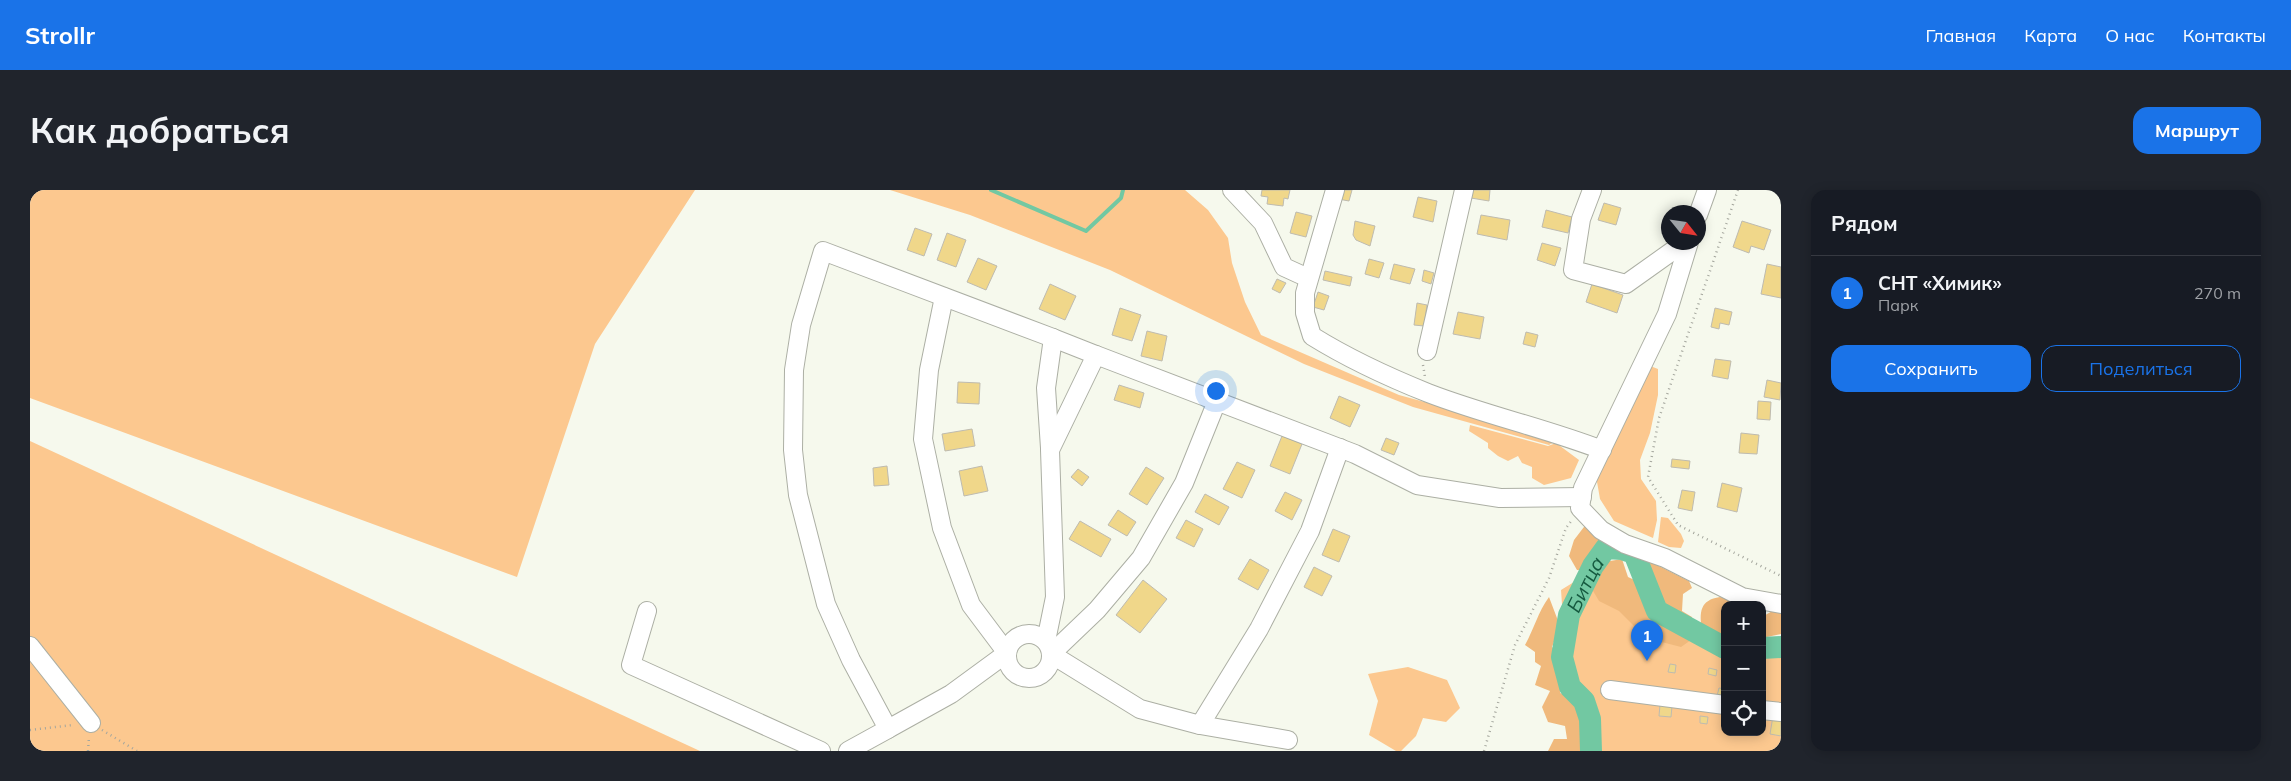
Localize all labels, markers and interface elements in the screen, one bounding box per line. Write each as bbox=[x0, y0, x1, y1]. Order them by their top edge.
text: Strollr bbox=[25, 20, 95, 50]
text: Главная bbox=[1926, 24, 1996, 47]
text: Карта bbox=[2024, 24, 2077, 47]
text: О нас bbox=[2105, 24, 2155, 47]
text: Контакты bbox=[2183, 24, 2266, 47]
button: Маршрут bbox=[2133, 107, 2261, 154]
text: Как добраться bbox=[30, 108, 290, 152]
north arrow bbox=[1661, 205, 1706, 250]
text: Рядом bbox=[1831, 210, 1898, 236]
text: СНТ «Химик» bbox=[1878, 271, 2002, 295]
text: 1 bbox=[1842, 283, 1852, 303]
text: 270 m bbox=[2194, 283, 2241, 303]
text: Парк bbox=[1878, 295, 1918, 315]
button: Сохранить bbox=[1831, 345, 2031, 392]
button: Поделиться bbox=[2041, 345, 2241, 392]
your location bbox=[1203, 378, 1229, 404]
water label: Битца bbox=[1560, 551, 1609, 616]
map controls bbox=[1721, 601, 1766, 736]
button: + bbox=[1721, 601, 1766, 646]
pin: 1 bbox=[1631, 620, 1663, 661]
button: − bbox=[1721, 646, 1766, 691]
button: locate bbox=[1721, 691, 1766, 736]

